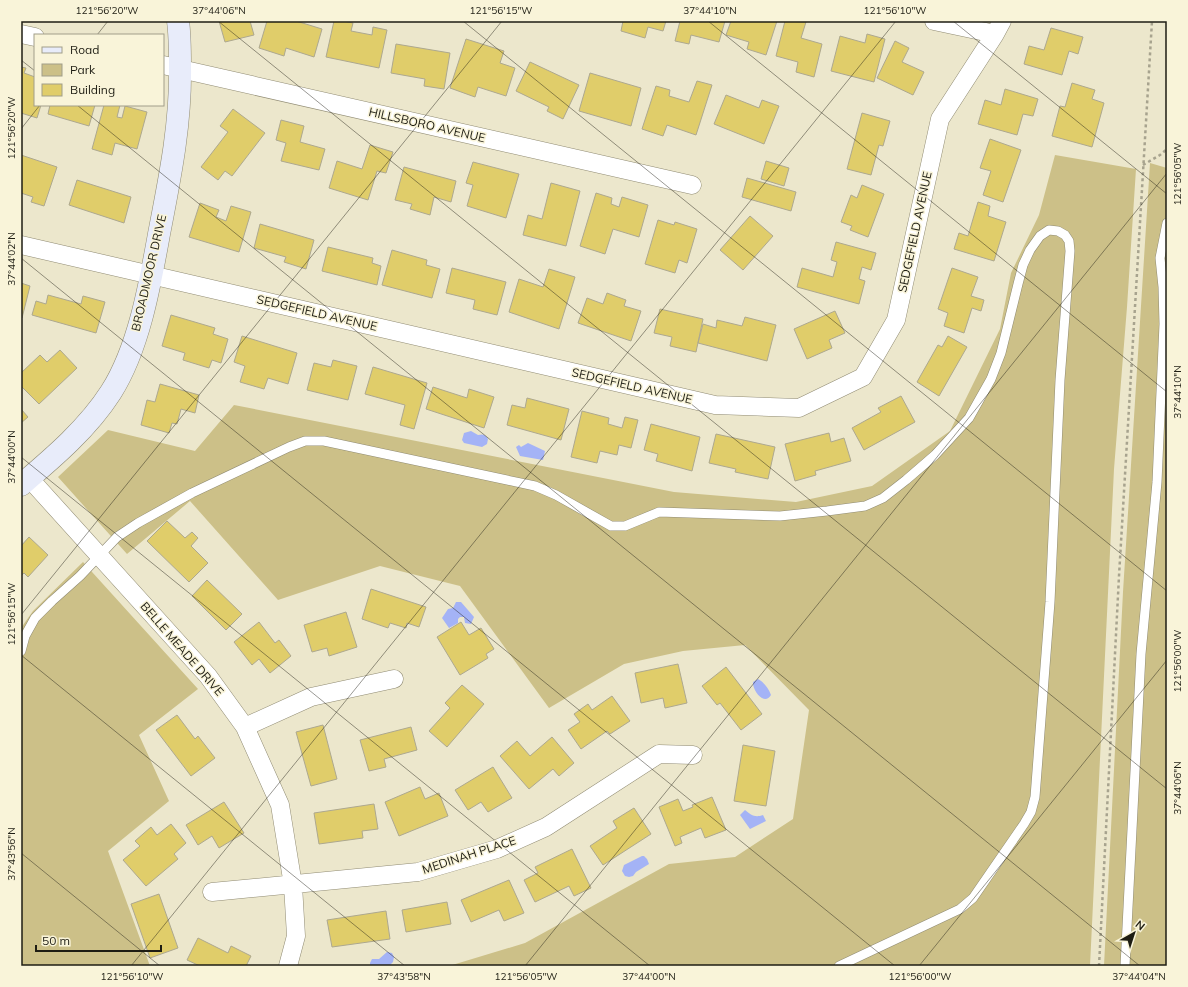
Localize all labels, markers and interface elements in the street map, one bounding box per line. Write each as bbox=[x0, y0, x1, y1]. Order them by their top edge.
text: 121°56'20"W bbox=[76, 4, 138, 17]
text: 37°44'06"N bbox=[192, 4, 246, 17]
text: 121°56'15"W bbox=[470, 4, 532, 17]
text: 37°44'10"N bbox=[683, 4, 737, 17]
text: 121°56'10"W bbox=[864, 4, 926, 17]
legend bbox=[34, 34, 164, 106]
text: Road bbox=[70, 42, 99, 57]
text: Park bbox=[70, 62, 96, 77]
text: Building bbox=[70, 82, 115, 97]
text: 121°56'20"W bbox=[5, 97, 18, 159]
street label: HILLSBORO AVENUE bbox=[367, 104, 487, 145]
text: 121°56'05"W bbox=[1171, 143, 1184, 205]
street label: SEDGEFIELD AVENUE bbox=[894, 170, 935, 294]
street label: BROADMOOR DRIVE bbox=[128, 213, 169, 333]
text: 37°44'02"N bbox=[5, 232, 18, 286]
street label: SEDGEFIELD AVENUE bbox=[255, 291, 379, 334]
street label: SEDGEFIELD AVENUE bbox=[570, 364, 694, 407]
text: 37°44'10"N bbox=[1171, 365, 1184, 419]
text: 37°44'00"N bbox=[5, 430, 18, 484]
text: 121°56'15"W bbox=[5, 583, 18, 645]
street label: BELLE MEADE DRIVE bbox=[138, 599, 227, 699]
text: 121°56'00"W bbox=[1171, 630, 1184, 692]
text: 37°44'06"N bbox=[1171, 761, 1184, 815]
text: 37°43'56"N bbox=[5, 827, 18, 881]
street label: MEDINAH PLACE bbox=[420, 832, 518, 877]
north arrow bbox=[1114, 913, 1154, 953]
text: N bbox=[1133, 917, 1148, 933]
scale bar bbox=[36, 927, 161, 953]
text: 50 m bbox=[42, 933, 70, 948]
text: 121°56'10"W bbox=[101, 970, 163, 983]
text: 37°43'58"N bbox=[377, 970, 431, 983]
text: 121°56'05"W bbox=[495, 970, 557, 983]
text: 37°44'00"N bbox=[622, 970, 676, 983]
text: 121°56'00"W bbox=[889, 970, 951, 983]
text: 37°44'04"N bbox=[1112, 970, 1166, 983]

